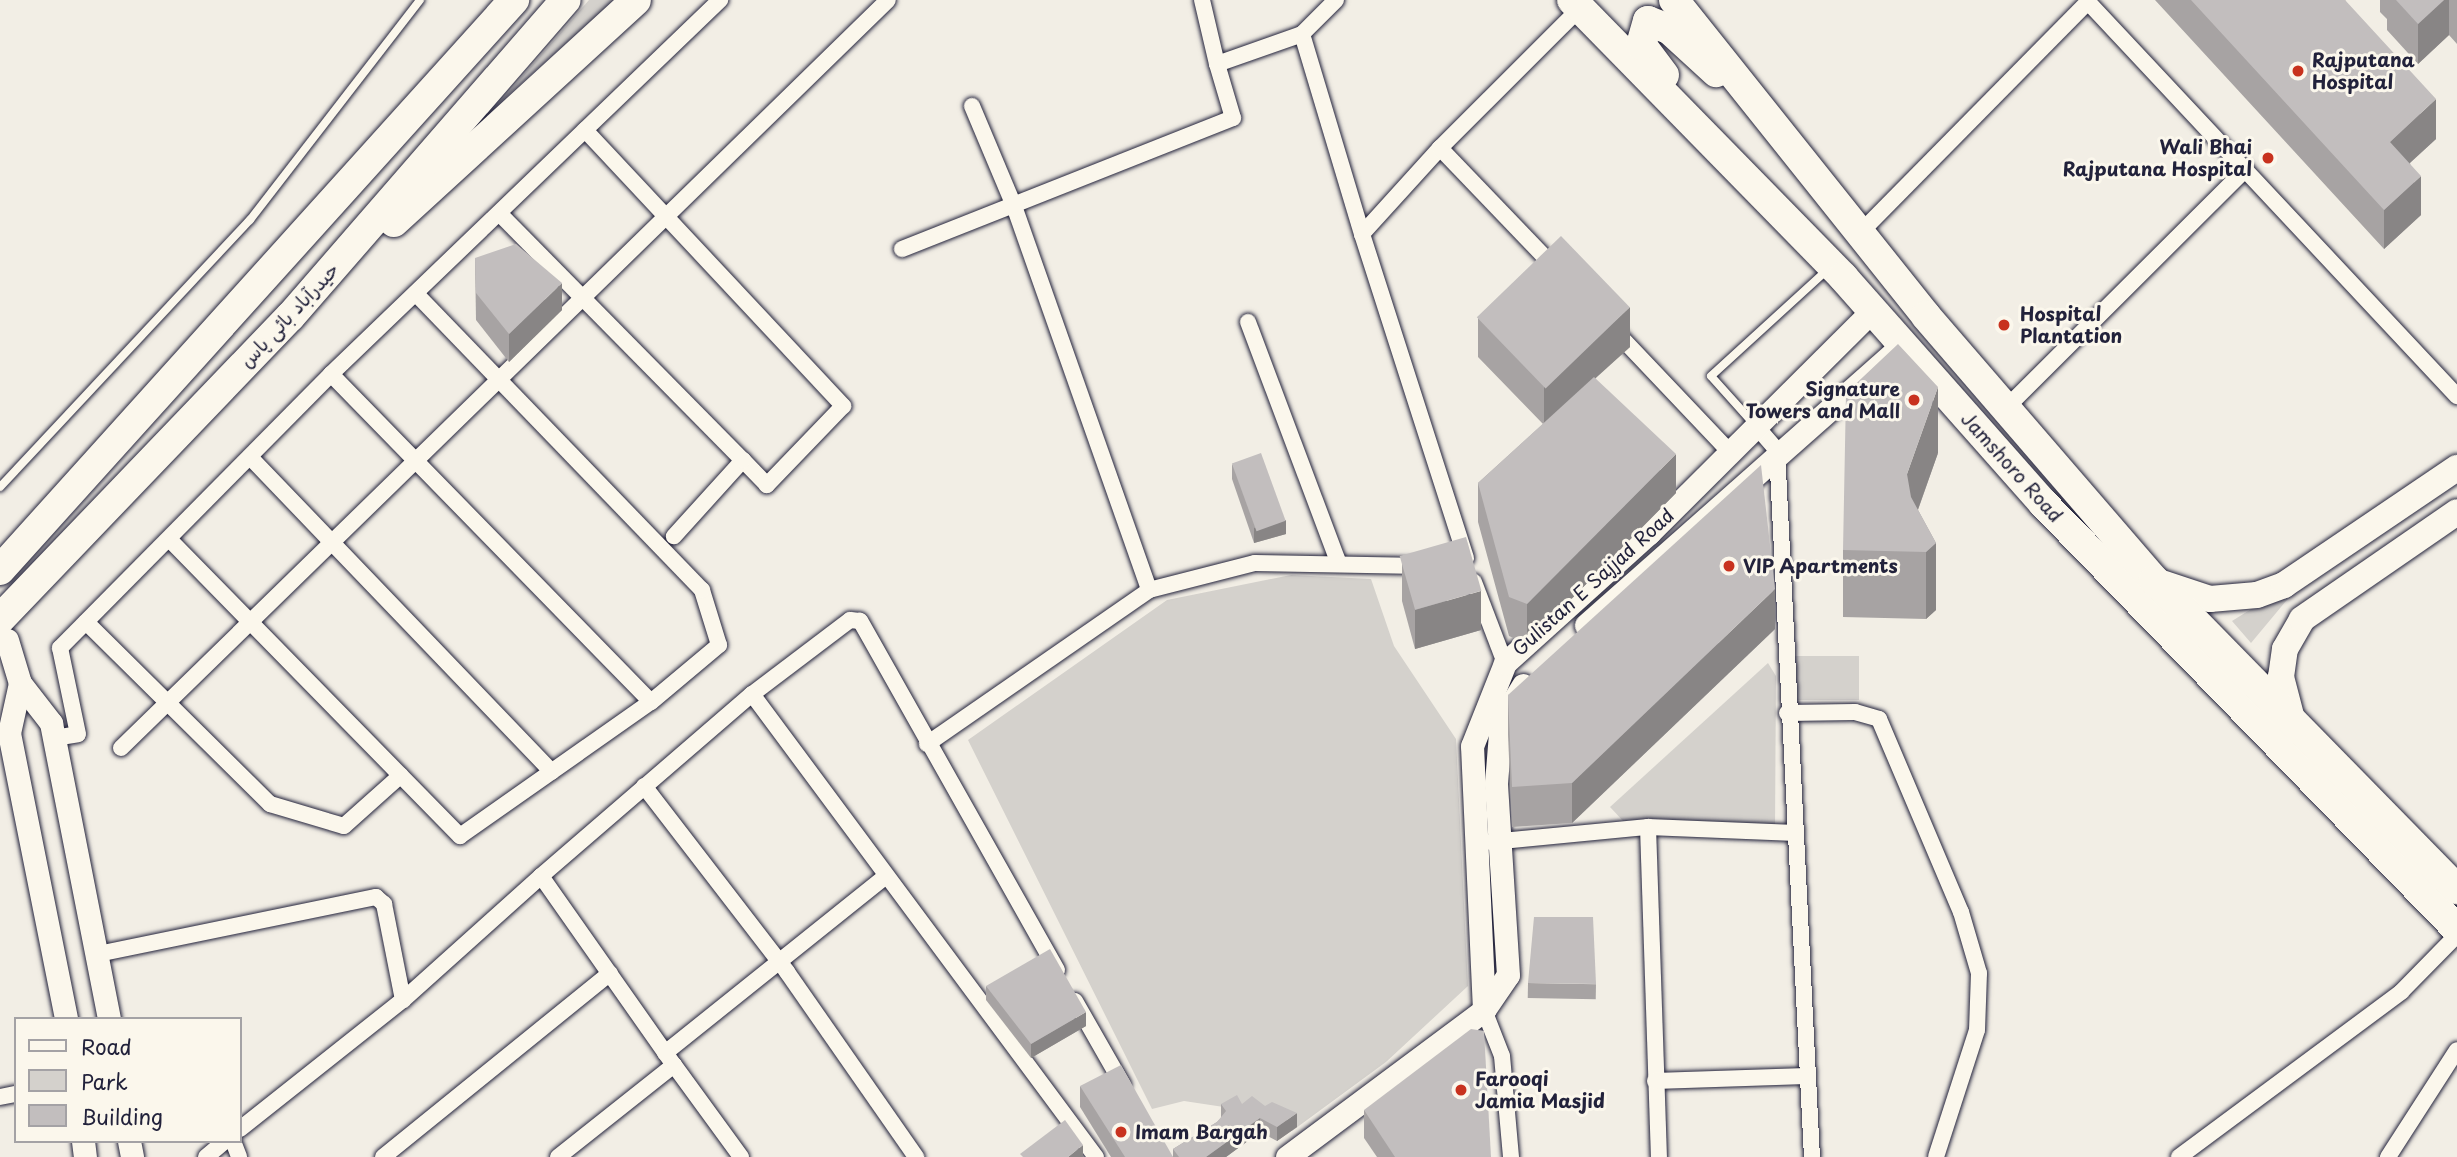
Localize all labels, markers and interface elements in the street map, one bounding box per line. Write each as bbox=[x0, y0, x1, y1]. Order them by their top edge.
place label: Rajputana Hospital bbox=[2312, 49, 2415, 93]
marker: Rajputana Hospital bbox=[2290, 63, 2306, 79]
place label: Wali Bhai Rajputana Hospital bbox=[2062, 136, 2252, 180]
marker: Wali Bhai Rajputana Hospital bbox=[2258, 148, 2278, 168]
street label: حیدرآباد بائی پاس bbox=[235, 258, 343, 372]
place label: Hospital Plantation bbox=[2020, 303, 2122, 347]
marker: Hospital Plantation bbox=[1994, 315, 2014, 335]
place label: Signature Towers and Mall bbox=[1744, 378, 1900, 422]
marker: Signature Towers and Mall bbox=[1906, 392, 1922, 408]
street label: Jamshoro Road bbox=[1956, 407, 2068, 527]
street label: Gulistan E Sajjad Road bbox=[1507, 503, 1679, 661]
place label: VIP Apartments bbox=[1743, 555, 1899, 577]
marker: VIP Apartments bbox=[1721, 558, 1737, 574]
legend bbox=[14, 1017, 242, 1143]
text: Road bbox=[81, 1030, 132, 1062]
text: Park bbox=[81, 1065, 128, 1097]
place label: Farooqi Jamia Masjid bbox=[1475, 1068, 1606, 1112]
marker: Farooqi Jamia Masjid bbox=[1453, 1082, 1469, 1098]
text: Building bbox=[81, 1100, 163, 1132]
place label: Imam Bargah bbox=[1135, 1121, 1268, 1143]
marker: Imam Bargah bbox=[1113, 1124, 1129, 1140]

